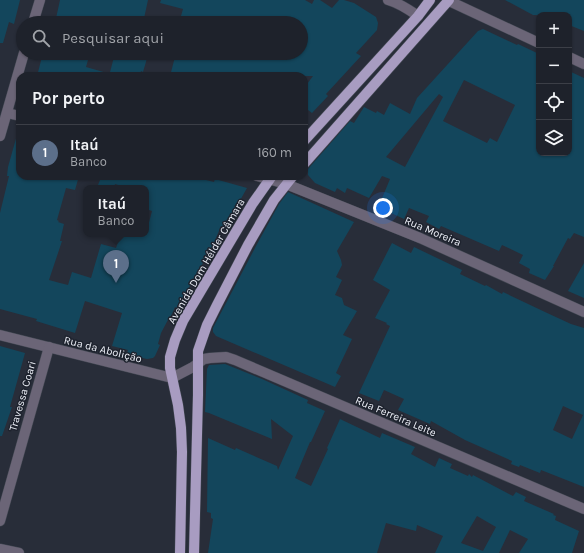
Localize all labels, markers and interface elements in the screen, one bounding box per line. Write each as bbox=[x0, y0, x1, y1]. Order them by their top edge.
map controls bbox=[536, 12, 572, 156]
button: + bbox=[536, 12, 572, 48]
search box bbox=[16, 16, 308, 60]
icon: search bbox=[30, 27, 52, 49]
text: Pesquisar aqui bbox=[62, 29, 164, 47]
button: − bbox=[536, 48, 572, 84]
button: locate bbox=[536, 84, 572, 120]
text: Por perto bbox=[32, 88, 105, 108]
button: layers bbox=[536, 120, 572, 156]
text: Itaú bbox=[70, 136, 99, 154]
text: 1 bbox=[43, 145, 47, 160]
text: 160 m bbox=[257, 145, 292, 160]
text: Banco bbox=[70, 154, 107, 169]
popup bbox=[83, 185, 149, 237]
text: Itaú bbox=[98, 195, 126, 213]
street label: Avenida Dom Hélder Câmara bbox=[165, 196, 248, 326]
your location bbox=[373, 198, 393, 218]
text: Banco bbox=[98, 213, 134, 228]
street label: Rua Moreira bbox=[402, 214, 463, 249]
pin: 1 bbox=[103, 250, 129, 283]
street label: Rua da Abolição bbox=[62, 333, 143, 365]
street label: Travessa Coari bbox=[6, 360, 39, 433]
street label: Rua Ferreira Leite bbox=[353, 394, 438, 439]

